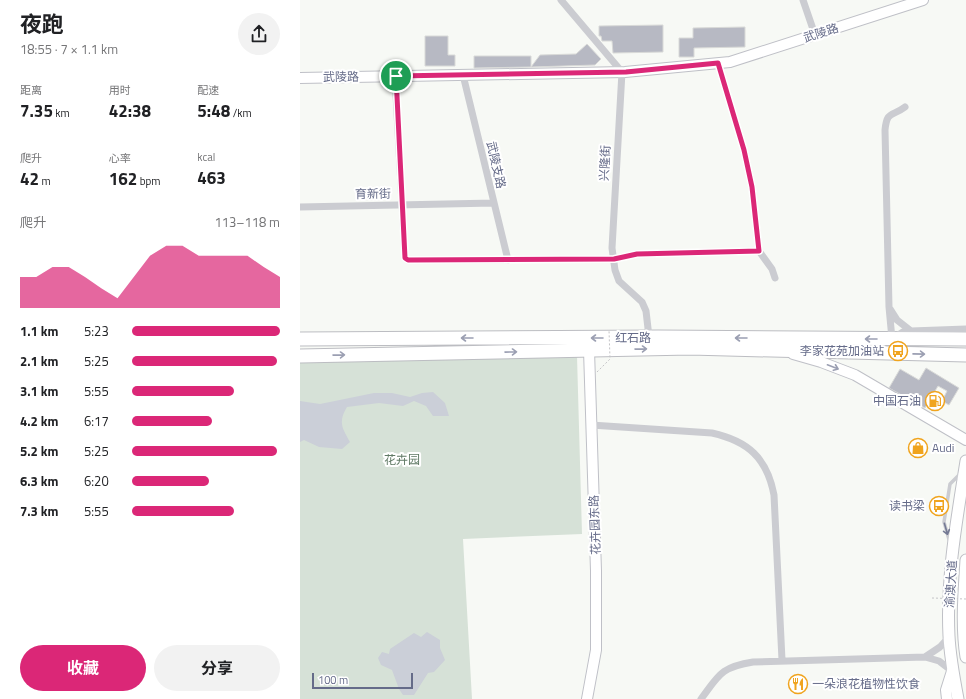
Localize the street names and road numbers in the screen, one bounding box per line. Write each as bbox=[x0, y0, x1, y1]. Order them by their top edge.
street label: 武陵路 bbox=[801, 18, 841, 47]
street label: 武陵路 bbox=[323, 67, 359, 86]
street label: 武陵支路 bbox=[482, 139, 511, 190]
street label: 兴隆街 bbox=[594, 144, 615, 181]
street label: 育新街 bbox=[355, 184, 391, 203]
street label: 红石路 bbox=[615, 328, 651, 347]
street label: 花卉园东路 bbox=[584, 495, 605, 555]
street label: 渝澳大道 bbox=[939, 559, 962, 609]

